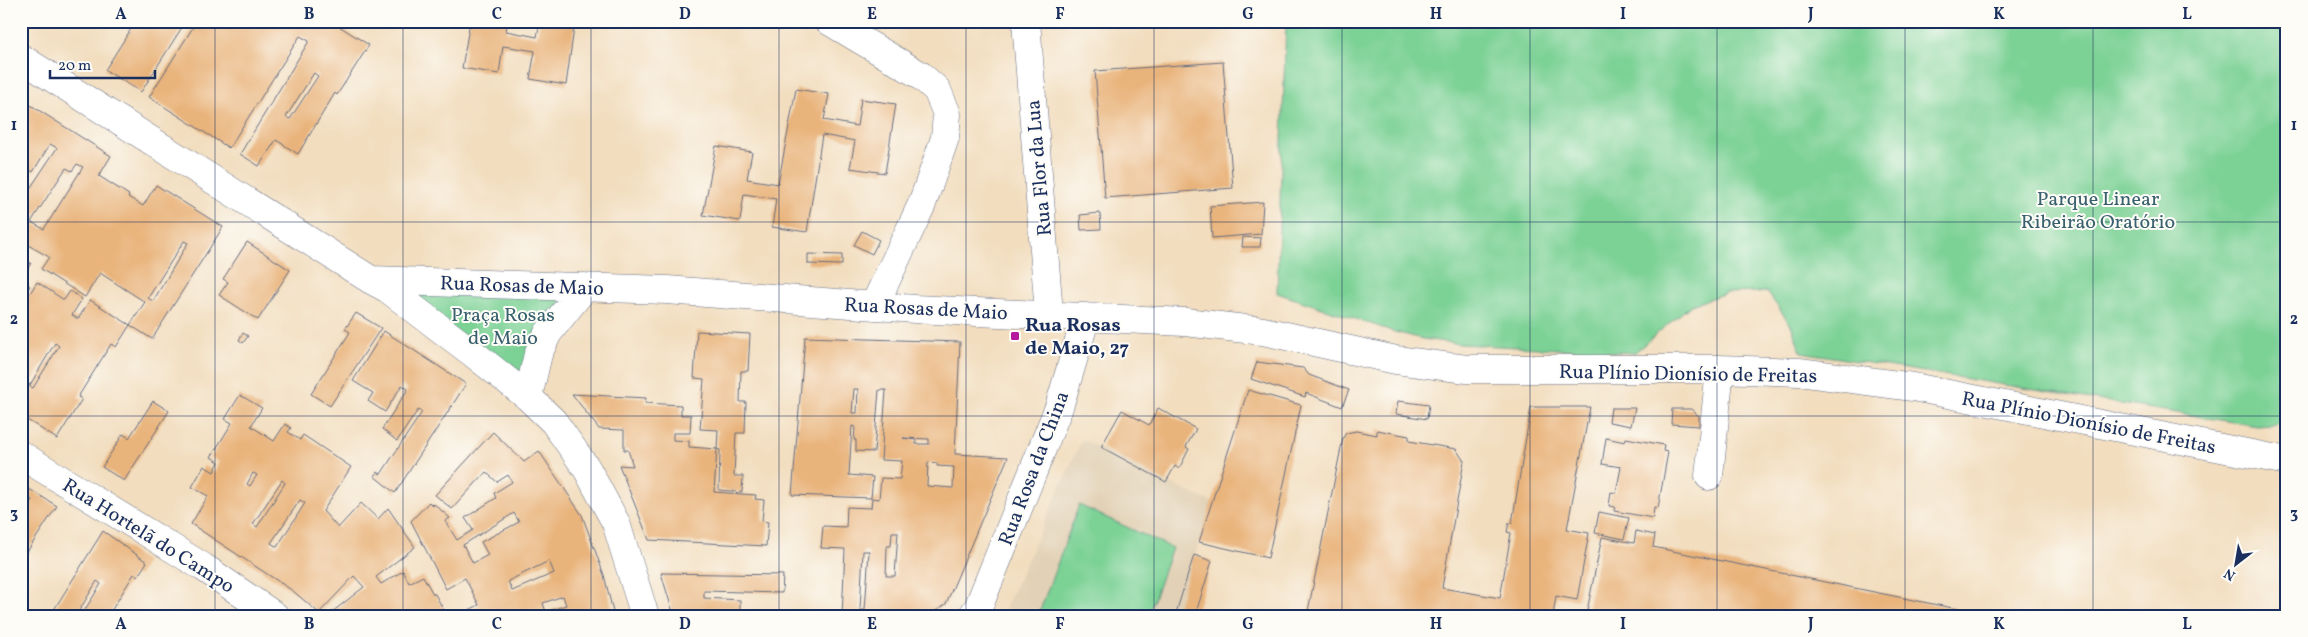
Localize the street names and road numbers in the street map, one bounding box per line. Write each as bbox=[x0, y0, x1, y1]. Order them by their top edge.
street label: Rua Flor da Lua bbox=[1020, 98, 1060, 237]
street label: Rua Rosas de Maio bbox=[440, 270, 604, 304]
street label: Rua Rosas de Maio bbox=[843, 292, 1008, 328]
street label: Rua Plínio Dionísio de Freitas bbox=[1559, 359, 1817, 391]
street label: Rua Plínio Dionísio de Freitas bbox=[1959, 386, 2218, 462]
street label: Rua Rosa da China bbox=[993, 387, 1077, 550]
street label: Rua Hortelã do Campo bbox=[57, 472, 239, 601]

